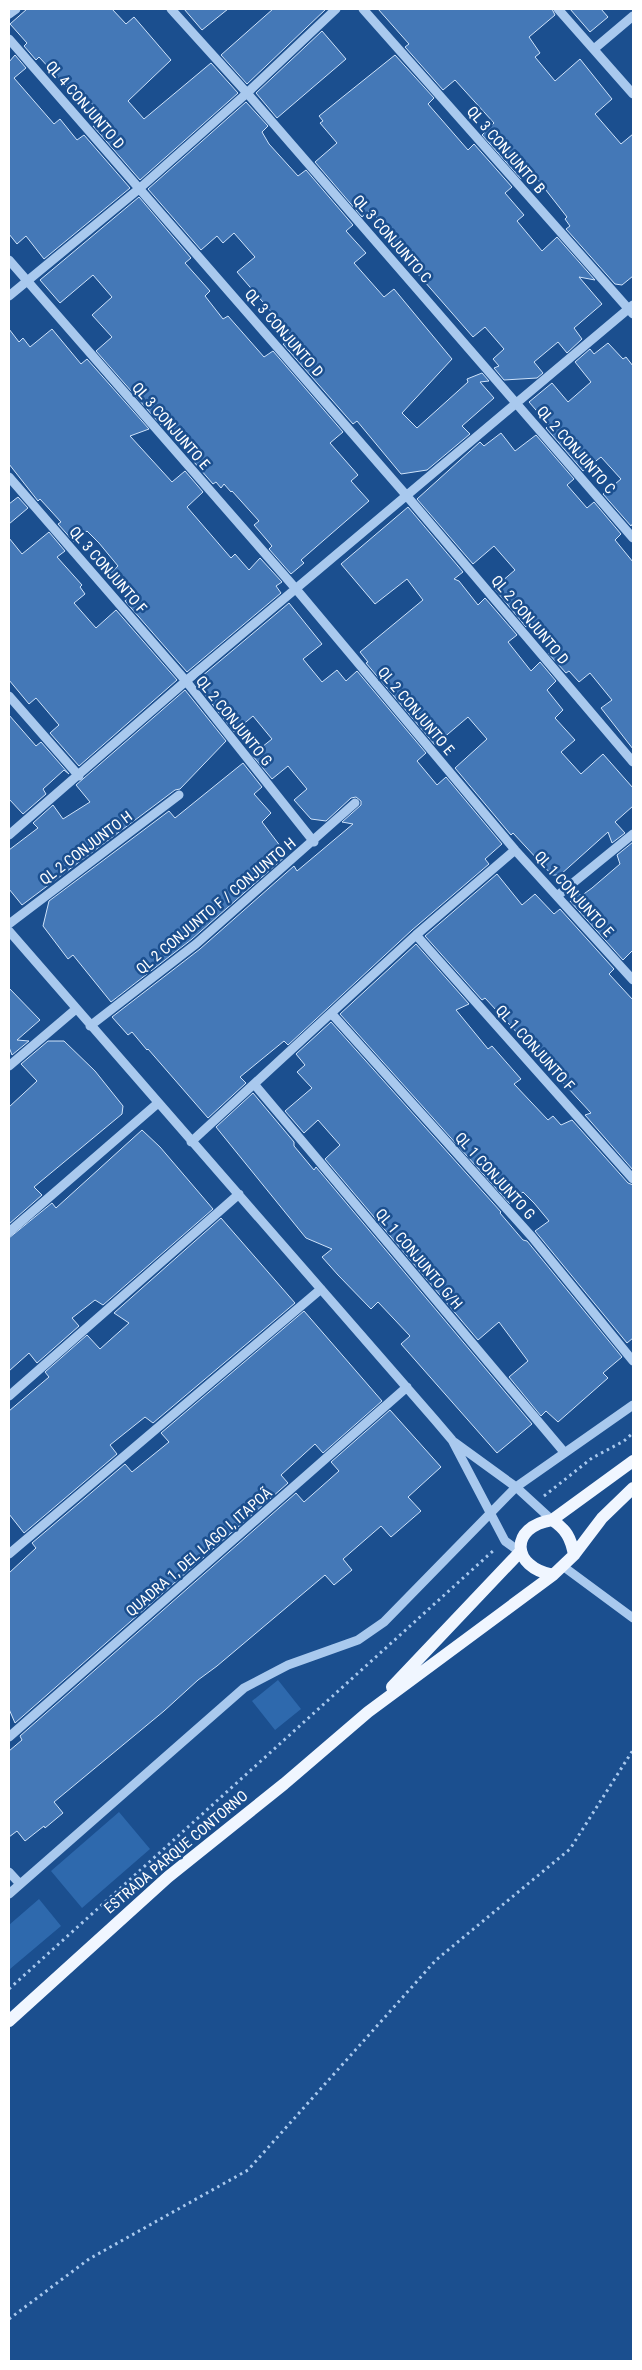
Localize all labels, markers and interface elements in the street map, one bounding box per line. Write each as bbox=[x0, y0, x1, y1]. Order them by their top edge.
street label: QL 4 CONJUNTO D bbox=[42, 57, 128, 153]
street label: QL 3 CONJUNTO B bbox=[463, 102, 549, 198]
street label: QL 3 CONJUNTO C bbox=[349, 191, 435, 287]
street label: QL 3 CONJUNTO D bbox=[241, 285, 327, 381]
street label: QL 3 CONJUNTO E bbox=[128, 379, 214, 473]
street label: QL 2 CONJUNTO C bbox=[533, 402, 619, 498]
street label: QL 3 CONJUNTO F bbox=[65, 523, 151, 617]
street label: QL 2 CONJUNTO D bbox=[488, 572, 572, 668]
street label: QL 2 CONJUNTO E bbox=[374, 663, 458, 759]
street label: QL 2 CONJUNTO G bbox=[192, 672, 276, 770]
street label: QL 2 CONJUNTO H bbox=[36, 807, 136, 889]
street label: QL 2 CONJUNTO F / CONJUNTO H bbox=[133, 834, 299, 978]
street label: QL 1 CONJUNTO E bbox=[531, 847, 617, 941]
street label: QL 1 CONJUNTO F bbox=[492, 1001, 578, 1095]
street label: QL 1 CONJUNTO G bbox=[451, 1129, 539, 1223]
street label: QL 1 CONJUNTO G/H bbox=[372, 1205, 466, 1313]
street label: QUADRA 1, DEL LAGO I, ITAPOÃ bbox=[122, 1483, 276, 1620]
street label: ESTRADA PARQUE CONTORNO bbox=[101, 1787, 251, 1917]

